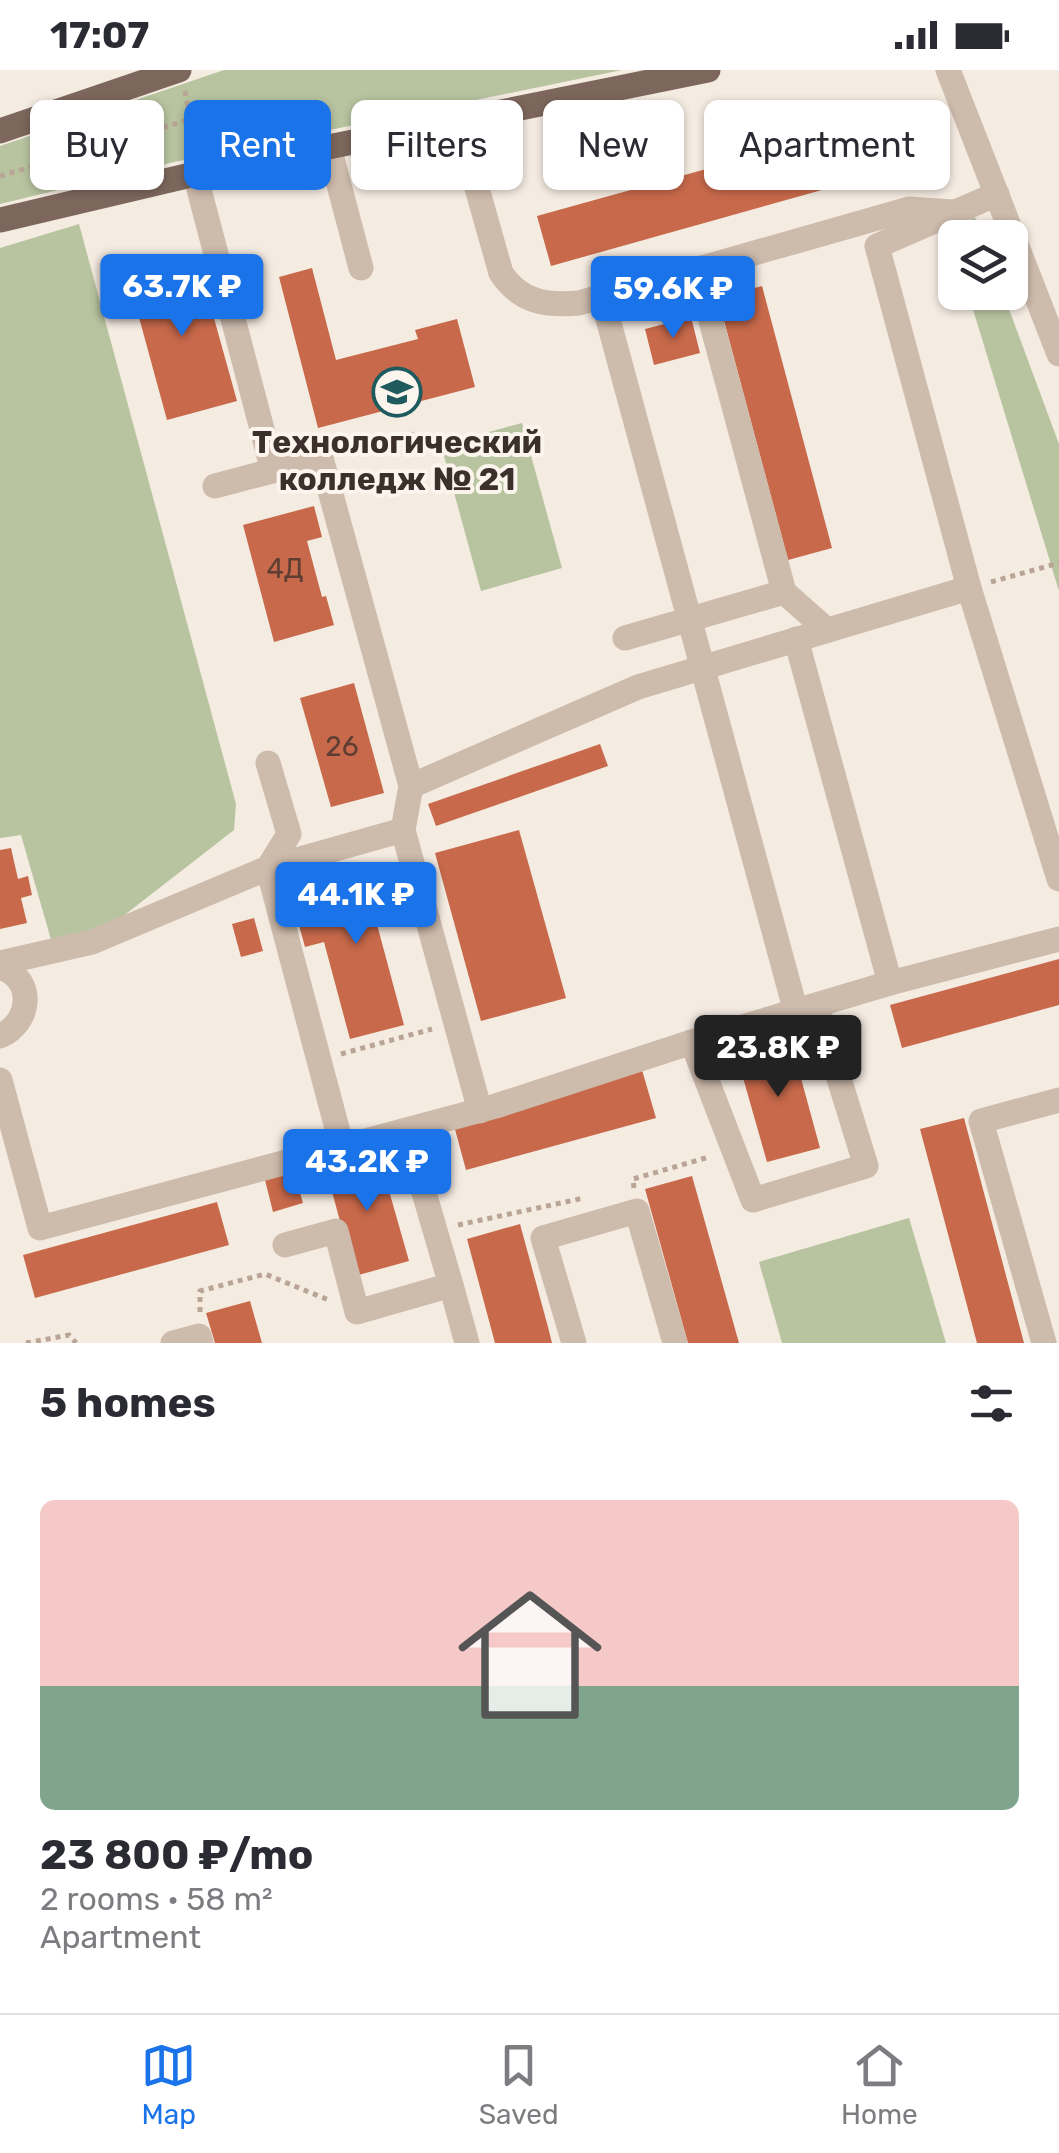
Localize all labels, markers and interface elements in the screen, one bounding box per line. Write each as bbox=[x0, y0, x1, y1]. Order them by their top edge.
text: 17:07 bbox=[50, 12, 149, 58]
chip: Buy bbox=[30, 100, 164, 190]
chip: Rent bbox=[184, 100, 331, 190]
chip: Filters bbox=[351, 100, 523, 190]
chip: New bbox=[543, 100, 684, 190]
chip: Apartment bbox=[704, 100, 950, 190]
map controls bbox=[938, 220, 1028, 310]
button: layers bbox=[938, 220, 1028, 310]
pin: 63.7K ₽ bbox=[90, 254, 274, 339]
pin: 59.6K ₽ bbox=[581, 256, 765, 341]
text: 63.7K ₽ bbox=[122, 267, 242, 305]
text: 59.6K ₽ bbox=[613, 269, 733, 307]
school or university icon: Технологический колледж № 21 bbox=[371, 366, 423, 418]
place label: Технологический колледж № 21 bbox=[252, 423, 542, 498]
house number: 4Д bbox=[266, 552, 304, 585]
house number: 26 bbox=[325, 730, 359, 763]
pin: 44.1K ₽ bbox=[264, 862, 448, 947]
text: 44.1K ₽ bbox=[297, 875, 415, 913]
pin: 23.8K ₽ bbox=[686, 1015, 870, 1100]
text: 23.8K ₽ bbox=[716, 1028, 840, 1066]
pin: 43.2K ₽ bbox=[275, 1129, 459, 1214]
text: 43.2K ₽ bbox=[305, 1142, 429, 1180]
icon: filters bbox=[964, 1376, 1019, 1431]
text: 5 homes bbox=[40, 1378, 216, 1428]
icon: home bbox=[440, 1565, 620, 1745]
text: 23 800 ₽/mo bbox=[40, 1830, 314, 1880]
text: 2 rooms · 58 m² bbox=[40, 1880, 273, 1918]
text: Apartment bbox=[40, 1918, 201, 1956]
tab: Map bbox=[141, 2038, 196, 2131]
tab: Saved bbox=[479, 2038, 559, 2131]
tab: Home bbox=[841, 2038, 918, 2131]

